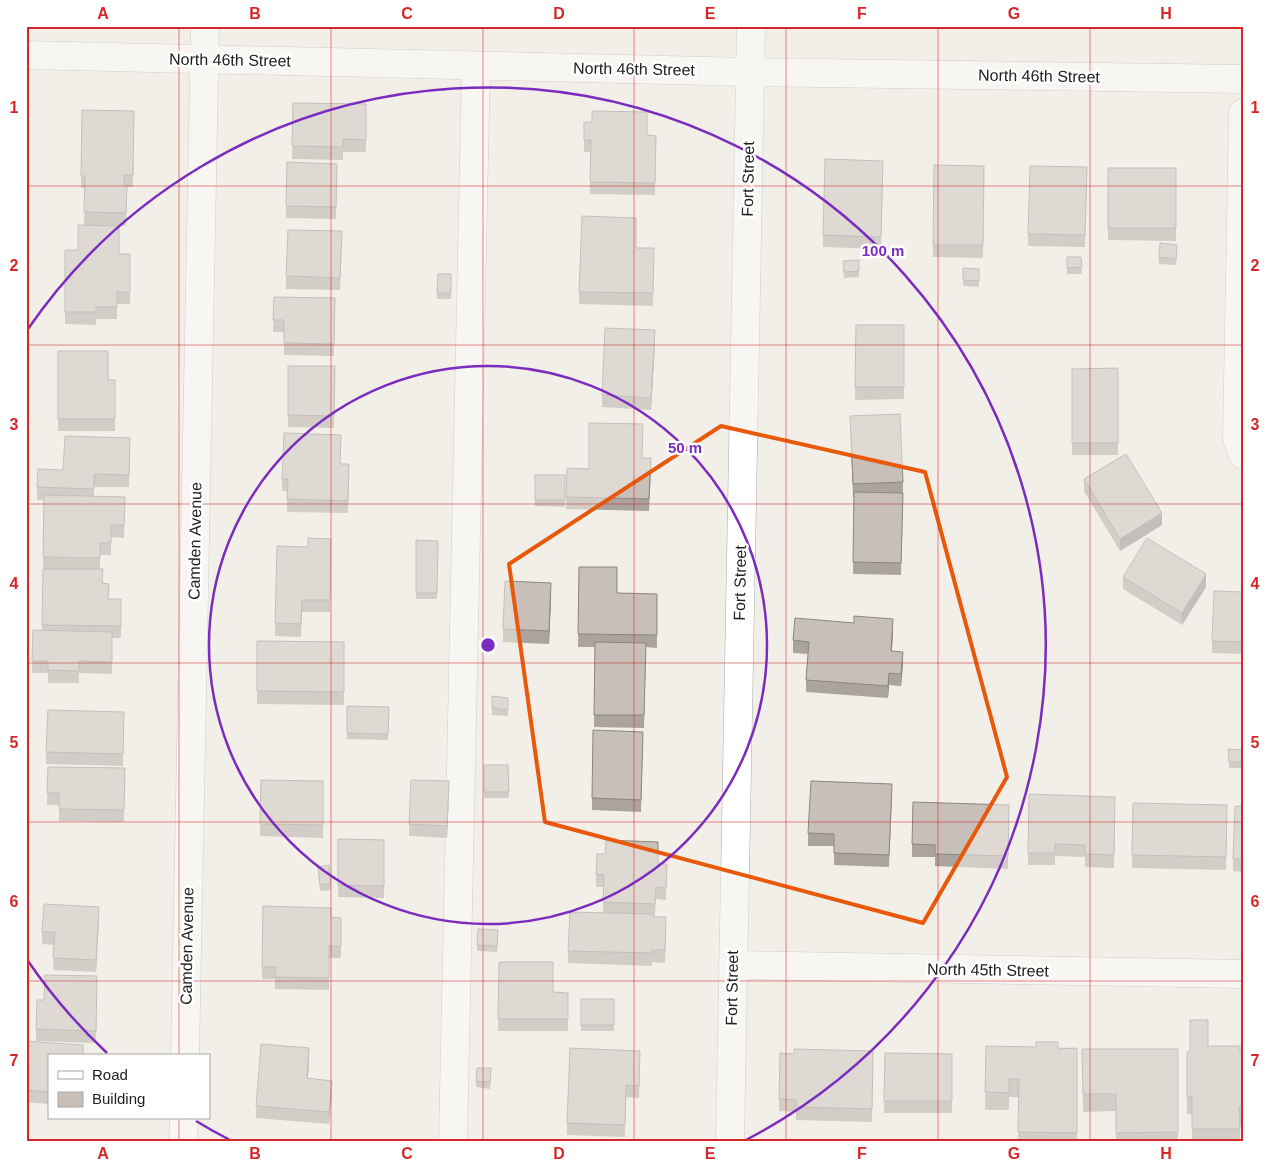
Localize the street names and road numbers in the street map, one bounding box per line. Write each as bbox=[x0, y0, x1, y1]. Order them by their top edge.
street label: North 46th Street bbox=[169, 50, 292, 70]
street label: North 46th Street bbox=[573, 59, 696, 79]
street label: North 46th Street bbox=[978, 66, 1101, 86]
street label: Fort Street bbox=[739, 141, 757, 217]
street label: Camden Avenue bbox=[185, 482, 205, 600]
street label: Fort Street bbox=[731, 545, 749, 621]
street label: Camden Avenue bbox=[177, 887, 197, 1005]
street label: Fort Street bbox=[723, 950, 741, 1026]
street label: North 45th Street bbox=[927, 960, 1050, 980]

